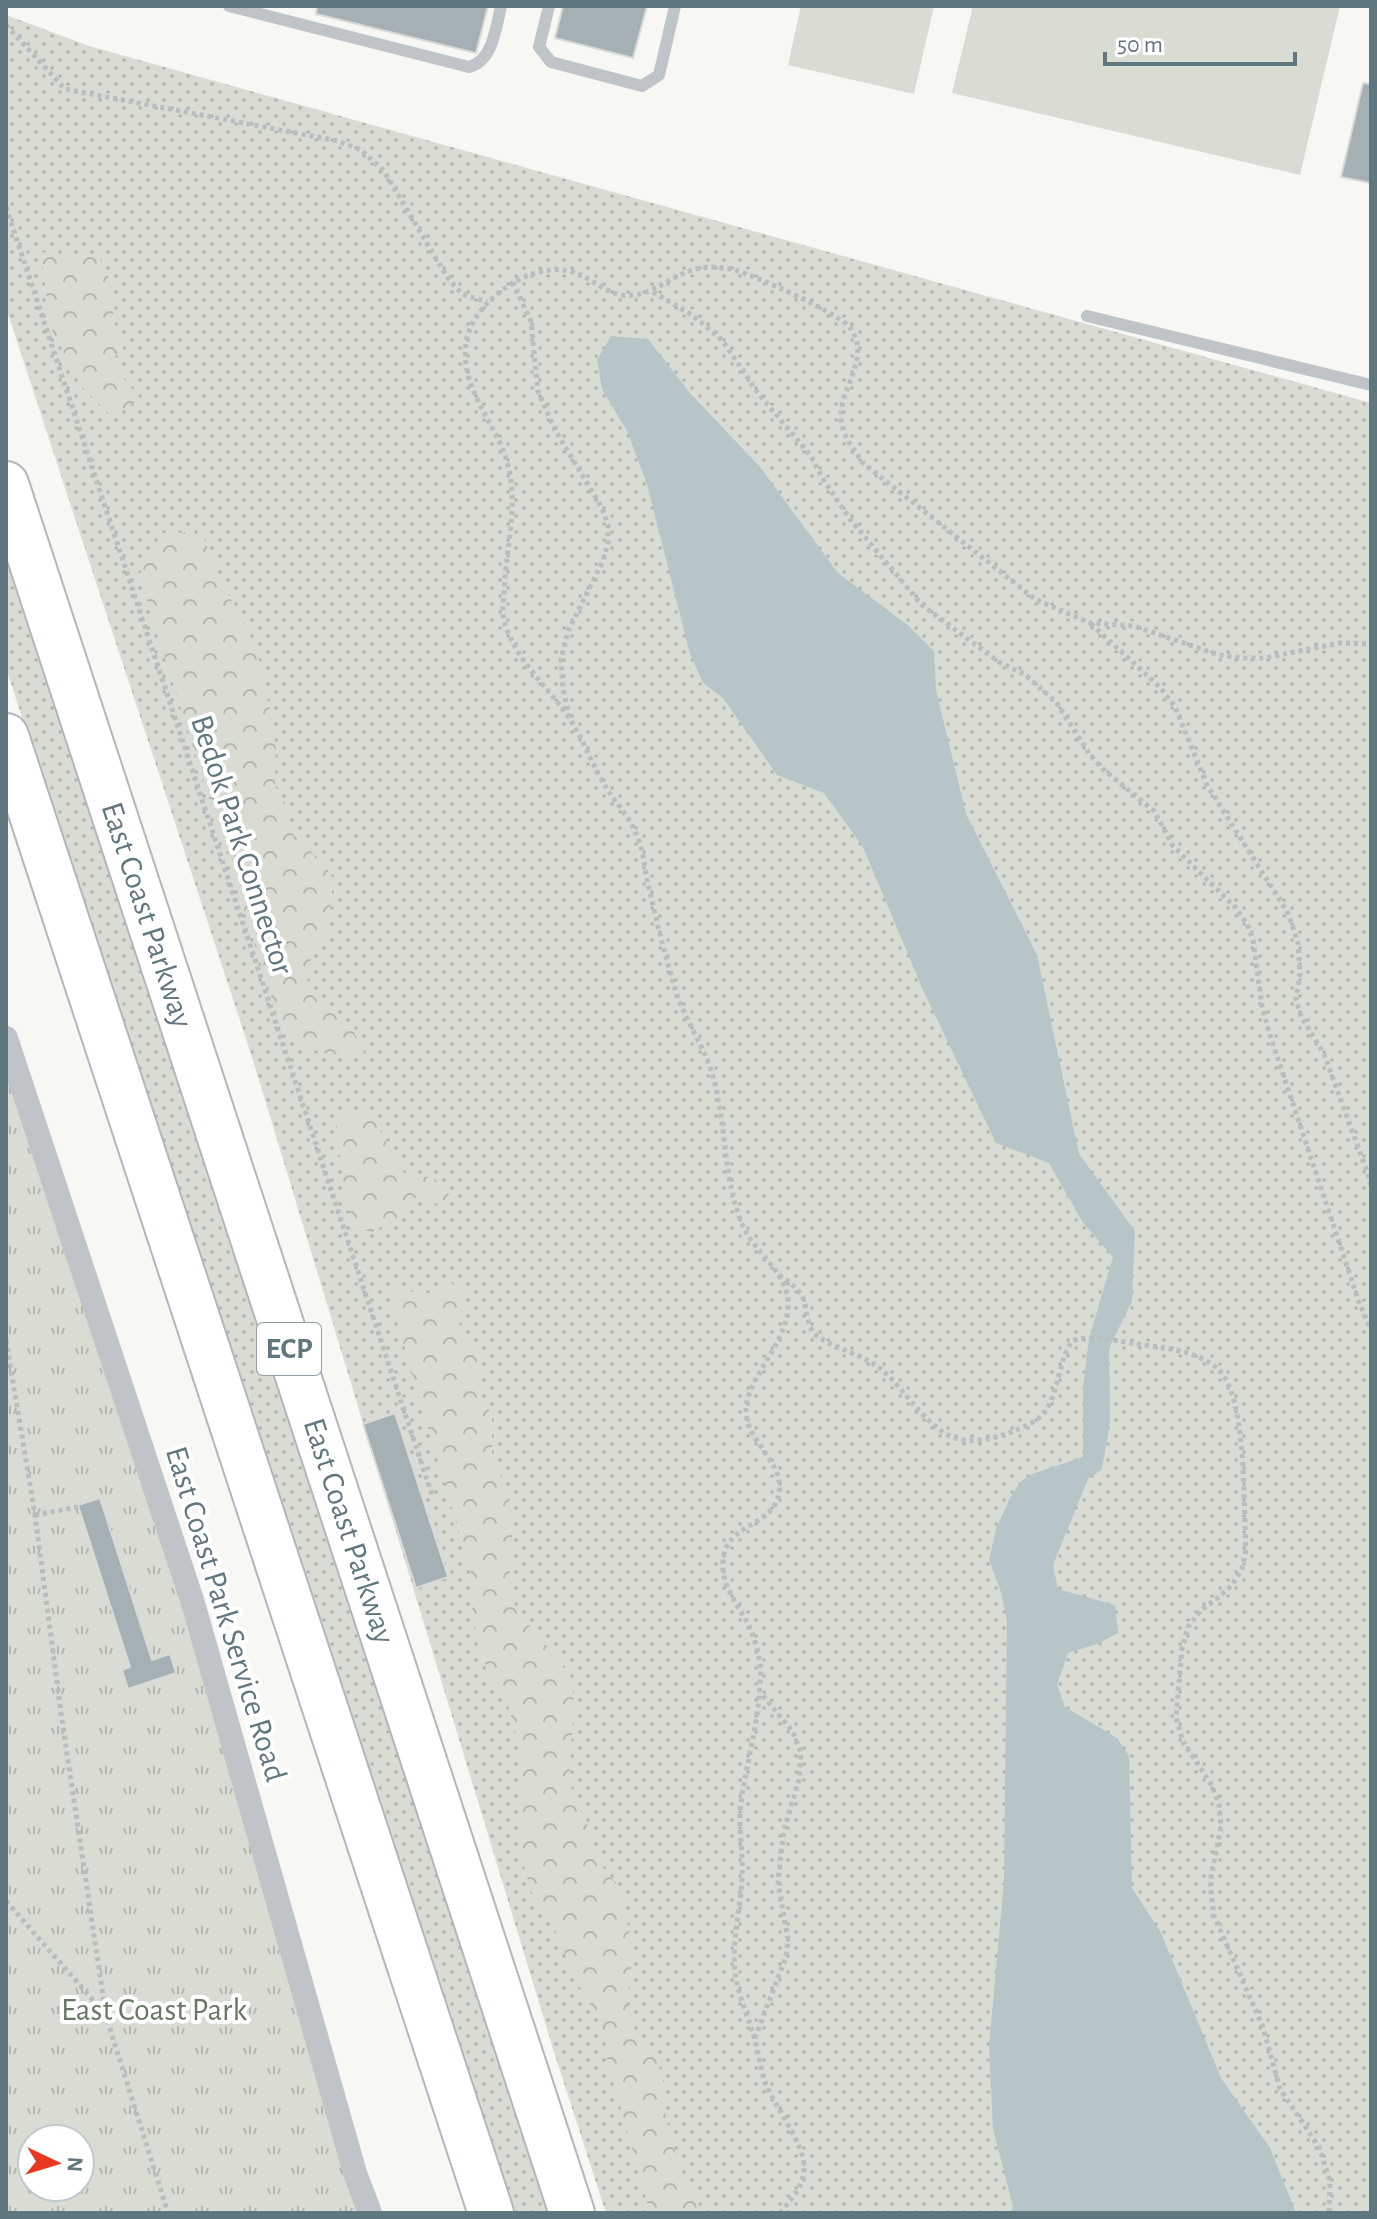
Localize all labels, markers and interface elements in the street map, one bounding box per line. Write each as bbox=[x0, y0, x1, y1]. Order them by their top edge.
scale bar bbox=[1105, 16, 1295, 66]
text: 50 m bbox=[1117, 33, 1163, 57]
street label: Bedok Park Connector bbox=[185, 711, 299, 979]
street label: East Coast Parkway bbox=[95, 798, 199, 1032]
road number: ECP bbox=[257, 1323, 321, 1375]
street label: East Coast Parkway bbox=[297, 1414, 401, 1648]
street label: East Coast Park Service Road bbox=[160, 1443, 292, 1785]
park label: East Coast Park bbox=[61, 1994, 247, 2026]
north arrow bbox=[16, 2123, 96, 2203]
text: N bbox=[63, 2156, 86, 2173]

